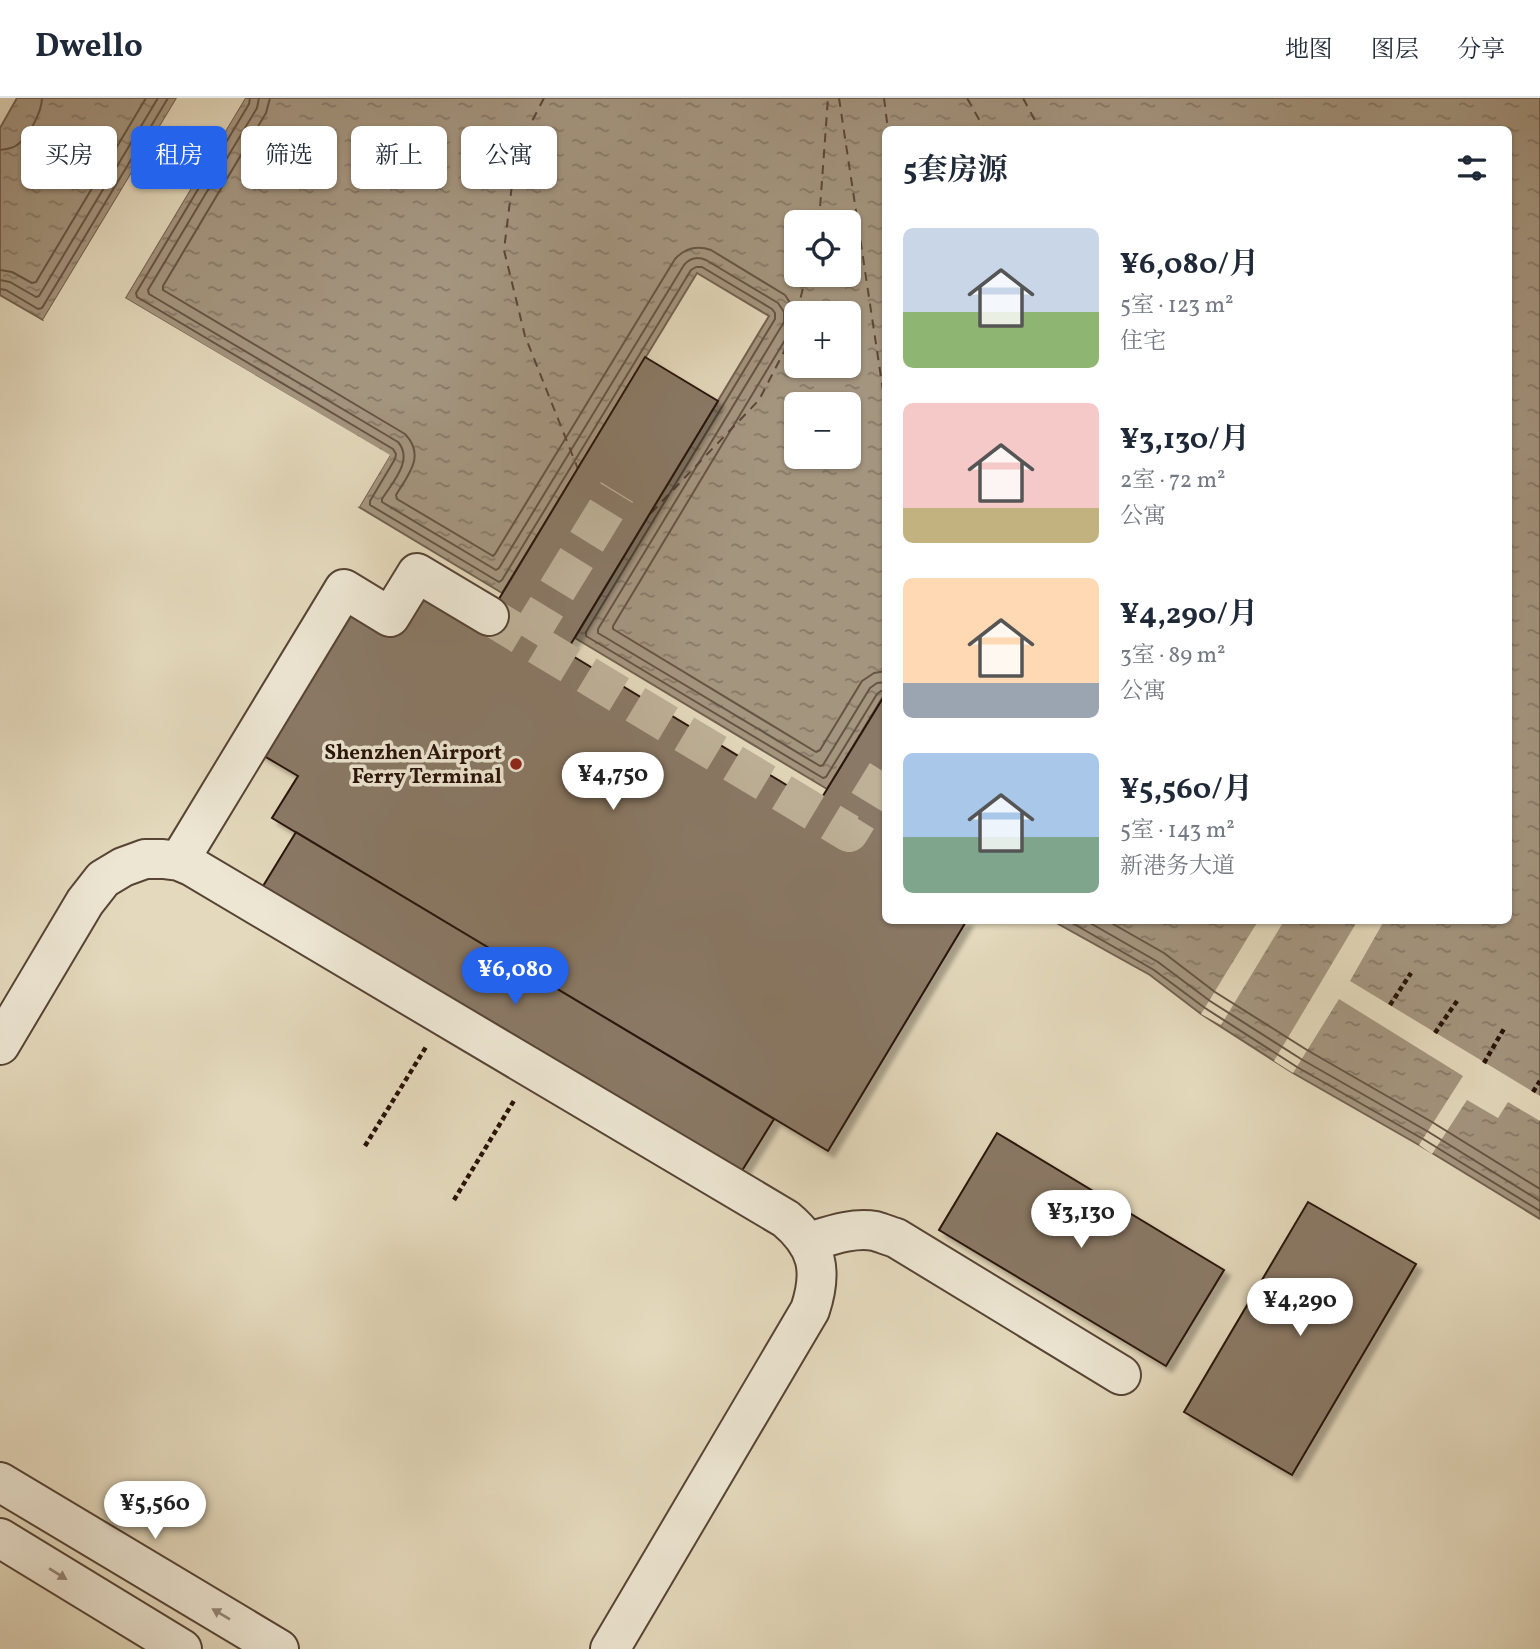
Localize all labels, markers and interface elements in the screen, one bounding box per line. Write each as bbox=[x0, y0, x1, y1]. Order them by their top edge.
text: Dwello bbox=[35, 25, 143, 71]
text: 地图 bbox=[1285, 34, 1333, 68]
text: 图层 bbox=[1371, 34, 1419, 68]
text: 分享 bbox=[1457, 34, 1505, 68]
chip: 买房 bbox=[21, 126, 117, 189]
chip: 租房 bbox=[131, 126, 227, 189]
chip: 筛选 bbox=[241, 126, 337, 189]
chip: 新上 bbox=[351, 126, 447, 189]
chip: 公寓 bbox=[461, 126, 557, 189]
icon: filters bbox=[1453, 149, 1491, 187]
text: 5套房源 bbox=[903, 150, 1007, 192]
map controls bbox=[784, 210, 861, 469]
button: locate bbox=[784, 210, 861, 287]
text: ¥6,080/月 bbox=[1120, 244, 1259, 286]
icon: home bbox=[959, 256, 1043, 340]
text: 5室 · 123 m² bbox=[1120, 290, 1234, 322]
button: + bbox=[784, 301, 861, 378]
text: 住宅 bbox=[1120, 326, 1166, 358]
button: − bbox=[784, 392, 861, 469]
text: ¥3,130/月 bbox=[1120, 419, 1250, 461]
icon: home bbox=[959, 431, 1043, 515]
text: 2室 · 72 m² bbox=[1120, 465, 1226, 497]
text: 公寓 bbox=[1120, 501, 1166, 533]
text: ¥4,290/月 bbox=[1120, 594, 1258, 636]
icon: home bbox=[959, 606, 1043, 690]
text: 3室 · 89 m² bbox=[1120, 640, 1226, 672]
text: 公寓 bbox=[1120, 676, 1166, 708]
place label: Shenzhen Airport Ferry Terminal bbox=[324, 739, 502, 792]
pin: ¥4,750 bbox=[556, 752, 670, 812]
marker: Shenzhen Airport Ferry Terminal bbox=[508, 756, 524, 772]
text: ¥4,750 bbox=[578, 759, 648, 791]
text: ¥5,560/月 bbox=[1120, 769, 1253, 811]
icon: home bbox=[959, 781, 1043, 865]
text: 5室 · 143 m² bbox=[1120, 815, 1235, 847]
text: 新港务大道 bbox=[1120, 851, 1235, 883]
pin: ¥6,080 bbox=[458, 948, 572, 1007]
text: ¥6,080 bbox=[478, 954, 552, 986]
pin: ¥3,130 bbox=[1024, 1190, 1138, 1250]
text: ¥3,130 bbox=[1047, 1197, 1115, 1229]
pin: ¥4,290 bbox=[1243, 1278, 1357, 1338]
text: ¥4,290 bbox=[1263, 1285, 1337, 1317]
pin: ¥5,560 bbox=[98, 1482, 212, 1541]
text: ¥5,560 bbox=[120, 1488, 190, 1520]
one-way arrow bbox=[49, 1568, 68, 1580]
one-way arrow bbox=[211, 1608, 230, 1620]

